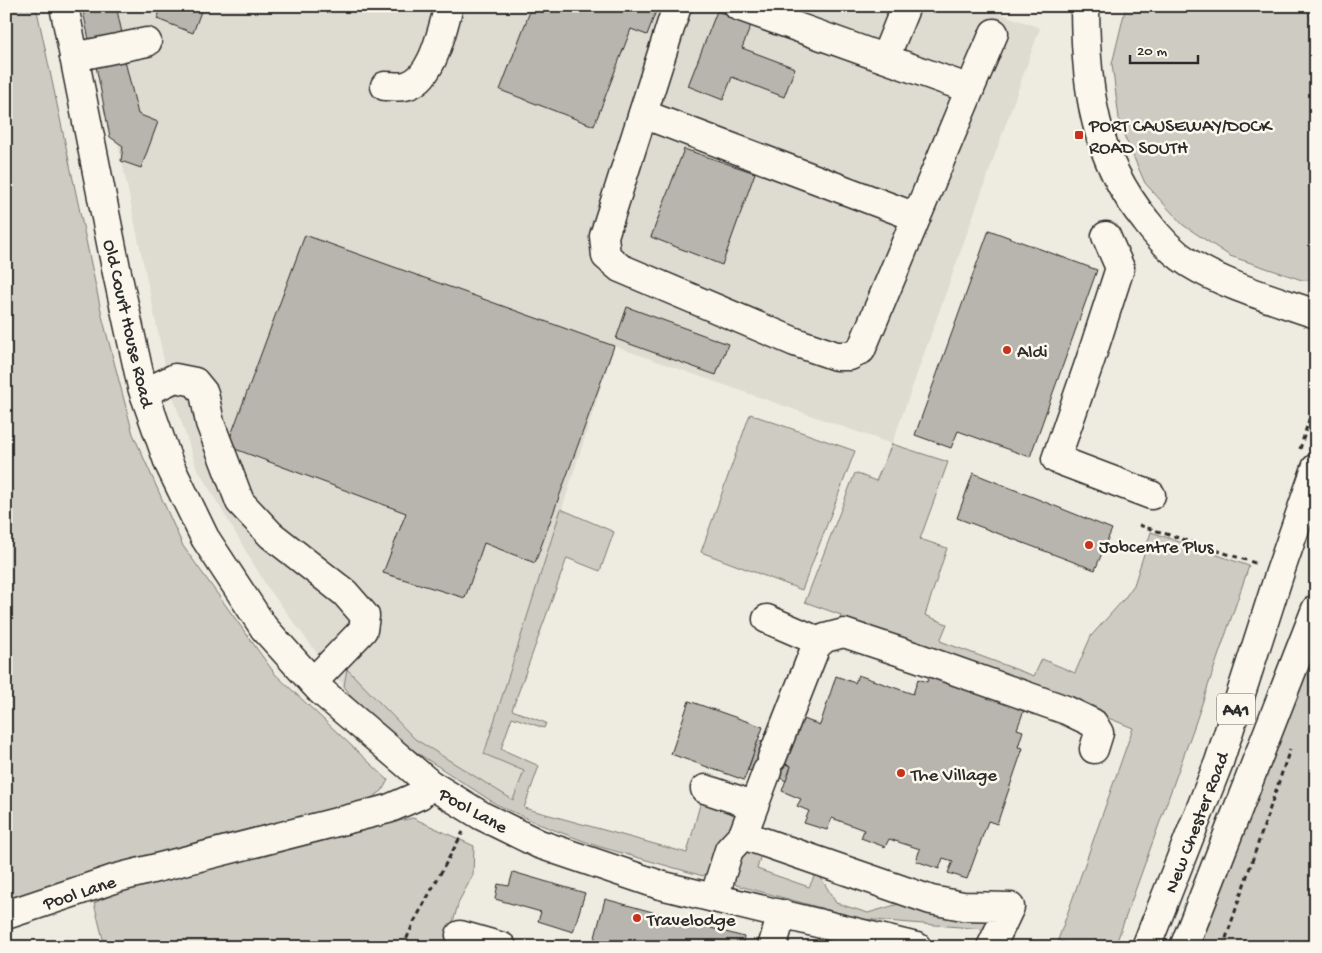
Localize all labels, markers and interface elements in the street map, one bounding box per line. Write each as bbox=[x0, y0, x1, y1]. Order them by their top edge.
scale bar bbox=[1130, 32, 1197, 64]
text: 20 m bbox=[1137, 43, 1167, 61]
place label: PORT CAUSEWAY/DOCK ROAD SOUTH bbox=[1088, 116, 1274, 161]
marker: PORT CAUSEWAY/DOCK ROAD SOUTH bbox=[1073, 129, 1085, 141]
street label: Old Court House Road bbox=[96, 238, 158, 412]
place label: Aldi bbox=[1017, 342, 1048, 365]
marker: Aldi bbox=[1001, 344, 1013, 356]
place label: Jobcentre Plus bbox=[1099, 537, 1215, 560]
marker: Jobcentre Plus bbox=[1083, 539, 1095, 551]
road number: A41 bbox=[1217, 694, 1255, 724]
street label: New Chester Road bbox=[1161, 748, 1236, 897]
place label: The Village bbox=[910, 765, 997, 788]
marker: The Village bbox=[895, 767, 907, 779]
street label: Pool Lane bbox=[433, 783, 511, 840]
street label: Pool Lane bbox=[40, 872, 120, 917]
place label: Travelodge bbox=[646, 910, 736, 933]
marker: Travelodge bbox=[631, 912, 643, 924]

